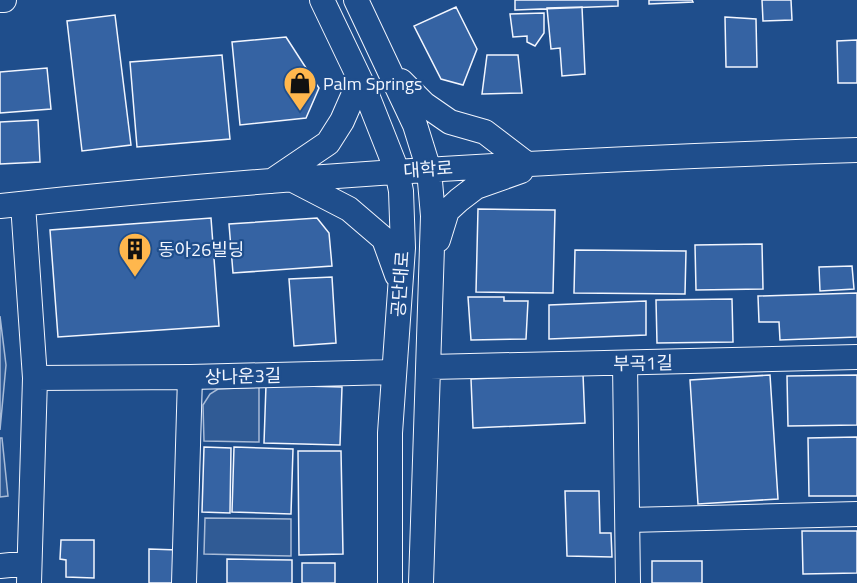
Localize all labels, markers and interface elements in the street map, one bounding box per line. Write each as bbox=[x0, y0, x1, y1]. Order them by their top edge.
shop icon: Palm Springs bbox=[282, 65, 318, 112]
place label: Palm Springs bbox=[323, 70, 422, 97]
street label: 대학로 bbox=[402, 154, 454, 184]
building icon: 동아26빌딩 bbox=[117, 231, 153, 278]
place label: 동아26빌딩 bbox=[158, 236, 244, 263]
street label: 공단대로 bbox=[384, 250, 416, 318]
street label: 부곡1길 bbox=[613, 349, 673, 377]
street label: 상나운3길 bbox=[205, 362, 281, 390]

